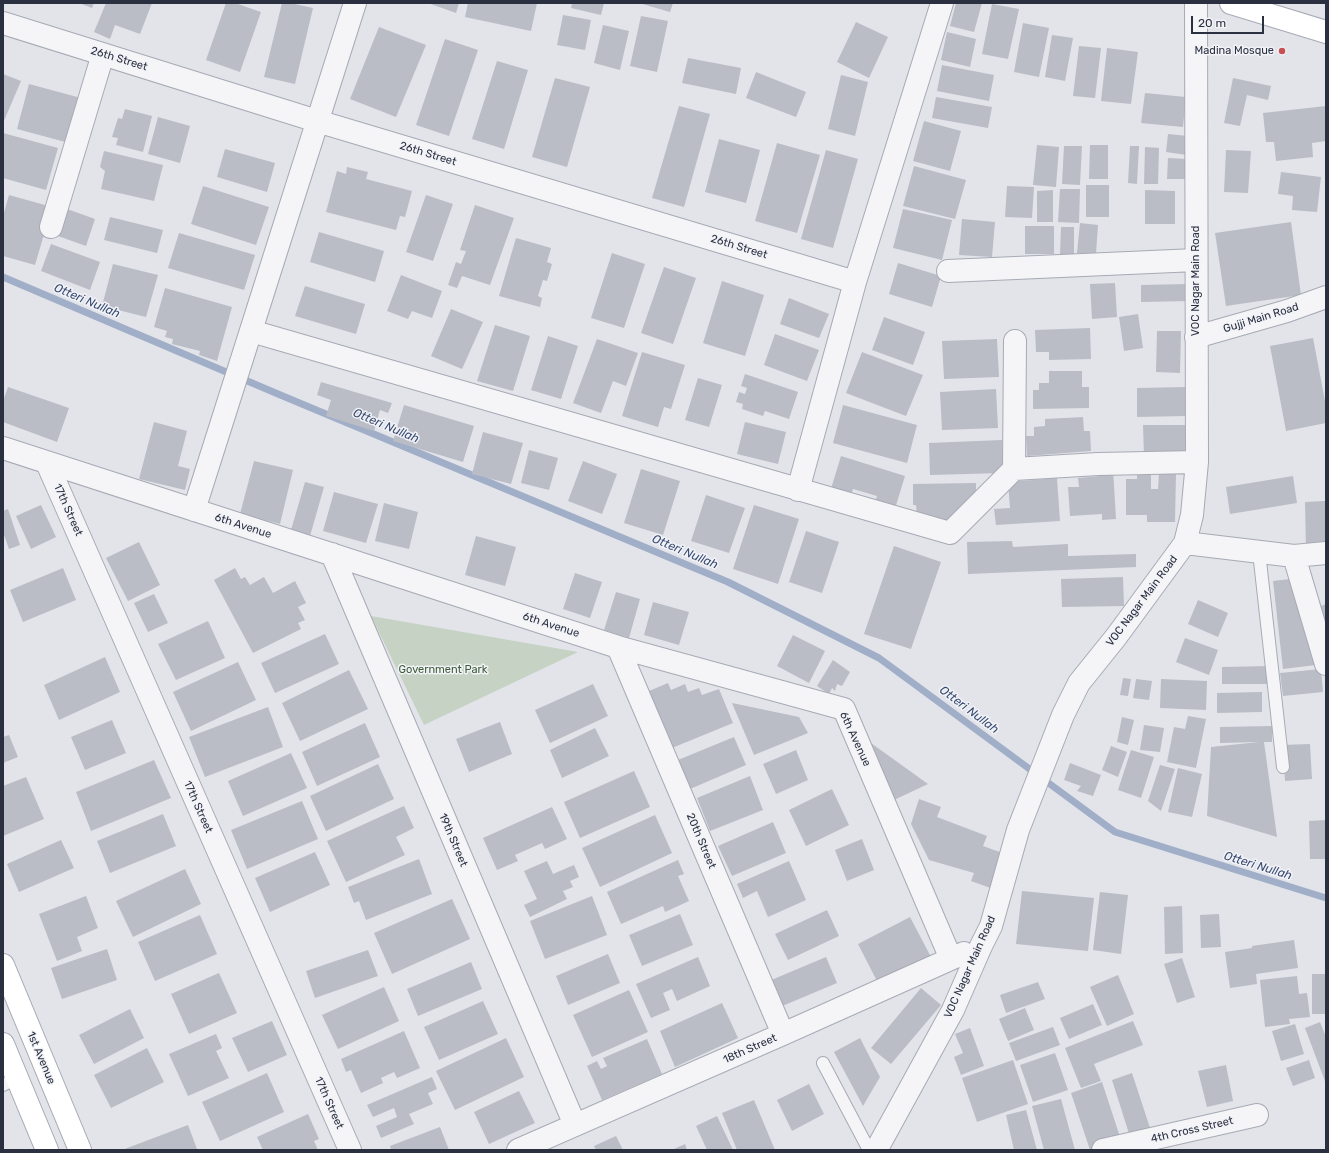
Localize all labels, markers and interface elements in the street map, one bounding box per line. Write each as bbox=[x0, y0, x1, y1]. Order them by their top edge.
scale bar bbox=[1193, 8, 1266, 34]
text: 20 m bbox=[1198, 16, 1226, 30]
street label: 26th Street bbox=[89, 44, 149, 74]
place label: Madina Mosque bbox=[1195, 44, 1274, 58]
marker: Madina Mosque bbox=[1277, 46, 1287, 56]
street label: 26th Street bbox=[398, 139, 458, 169]
street label: VOC Nagar Main Road bbox=[1189, 226, 1203, 336]
street label: 26th Street bbox=[709, 232, 769, 262]
water label: Otteri Nullah bbox=[52, 281, 122, 321]
street label: Gujji Main Road bbox=[1222, 300, 1300, 336]
water label: Otteri Nullah bbox=[351, 406, 421, 446]
street label: 17th Street bbox=[51, 482, 85, 538]
street label: 6th Avenue bbox=[213, 511, 273, 541]
water label: Otteri Nullah bbox=[650, 532, 720, 572]
street label: VOC Nagar Main Road bbox=[1103, 553, 1181, 649]
street label: 6th Avenue bbox=[521, 610, 581, 640]
park label: Government Park bbox=[399, 663, 487, 677]
water label: Otteri Nullah bbox=[937, 683, 1001, 737]
street label: 6th Avenue bbox=[837, 710, 873, 768]
street label: 17th Street bbox=[181, 779, 215, 835]
street label: 19th Street bbox=[436, 811, 470, 869]
street label: 20th Street bbox=[683, 811, 719, 871]
water label: Otteri Nullah bbox=[1222, 849, 1294, 883]
street label: VOC Nagar Main Road bbox=[941, 914, 999, 1020]
street label: 1st Avenue bbox=[24, 1030, 58, 1086]
street label: 18th Street bbox=[721, 1031, 779, 1067]
street label: 17th Street bbox=[312, 1075, 346, 1131]
street label: 4th Cross Street bbox=[1150, 1114, 1234, 1146]

